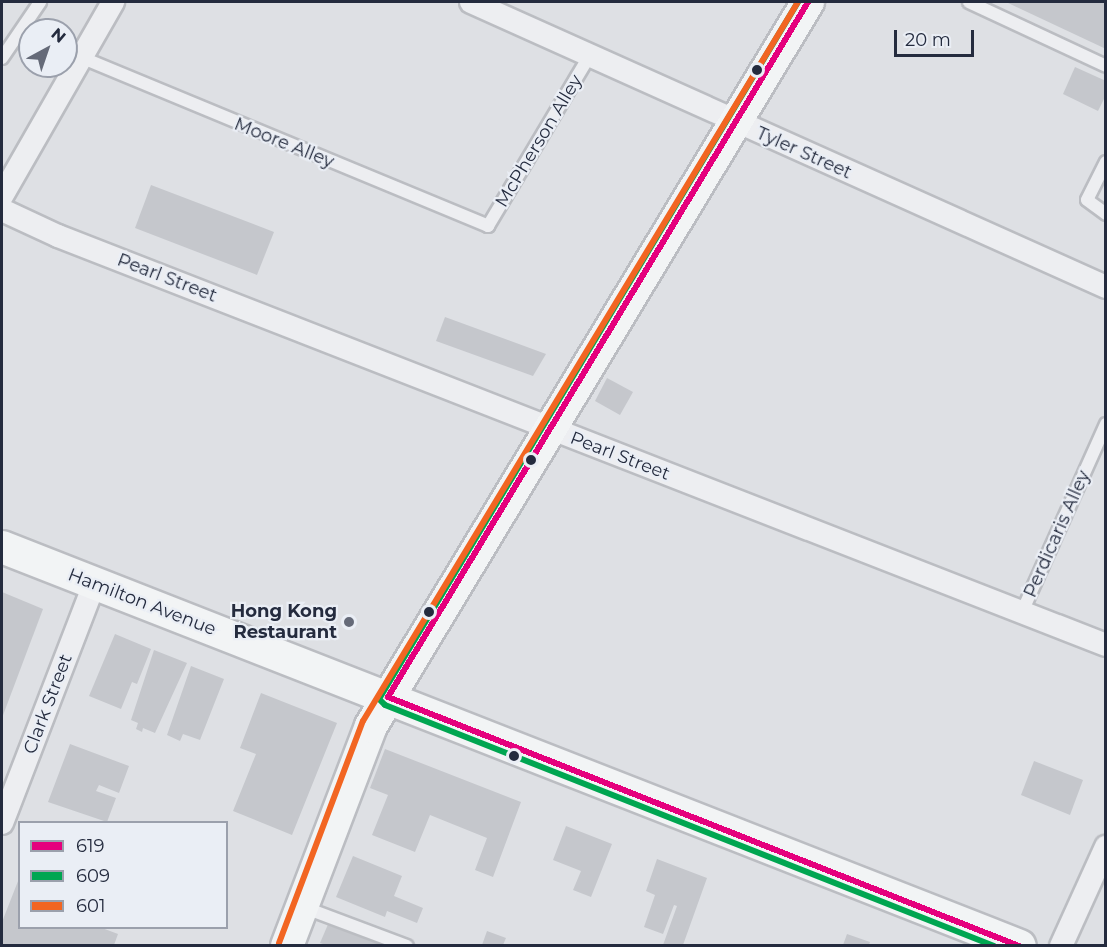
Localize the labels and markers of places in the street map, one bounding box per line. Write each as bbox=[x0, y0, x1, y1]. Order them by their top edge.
unlabelled marker bbox=[751, 64, 763, 76]
unlabelled marker bbox=[525, 454, 537, 466]
place label: Hong Kong Restaurant bbox=[231, 601, 337, 644]
unlabelled marker bbox=[423, 606, 435, 618]
marker: Hong Kong Restaurant bbox=[342, 615, 356, 629]
unlabelled marker bbox=[508, 750, 520, 762]

